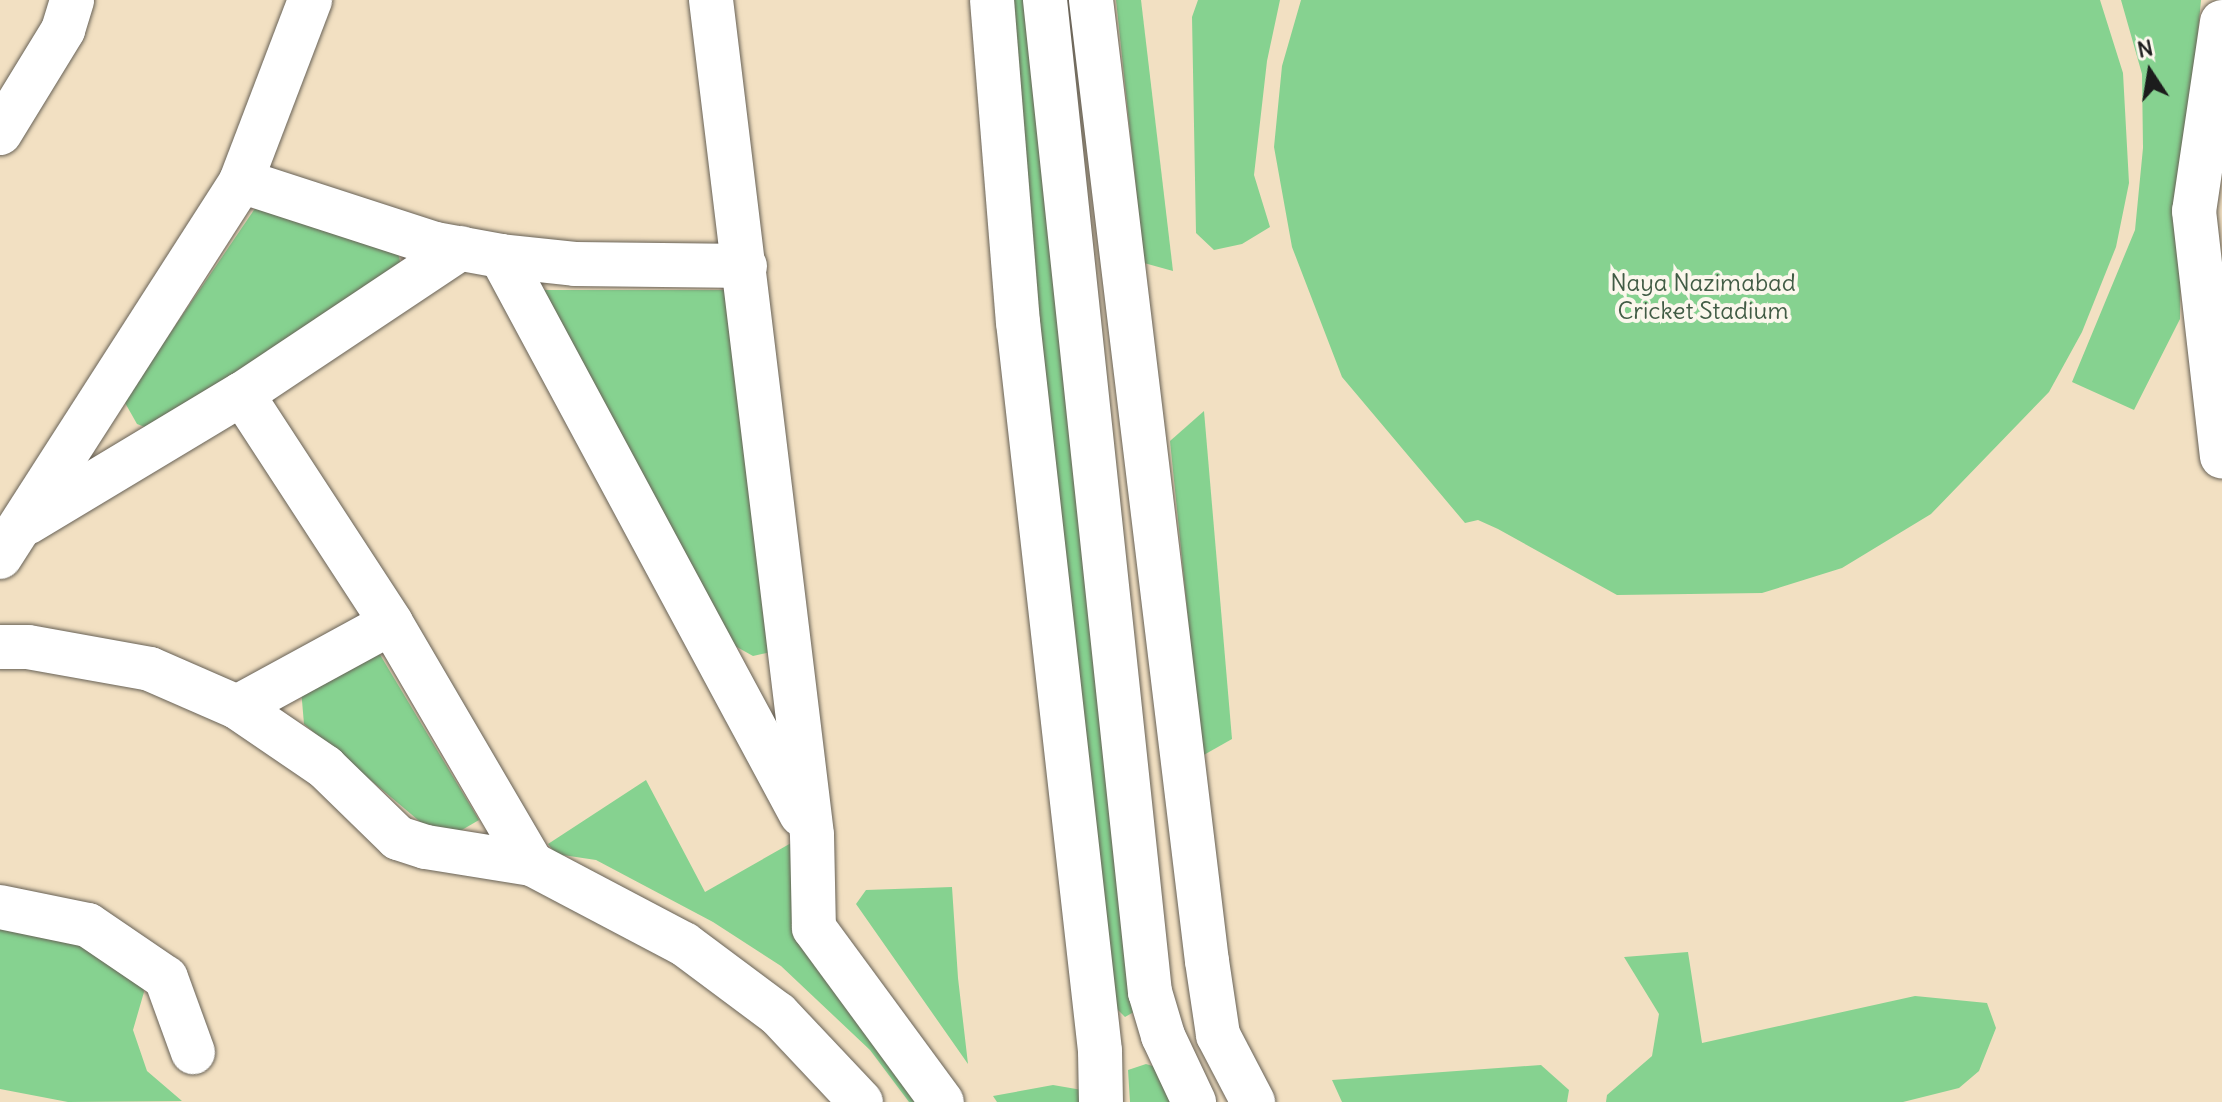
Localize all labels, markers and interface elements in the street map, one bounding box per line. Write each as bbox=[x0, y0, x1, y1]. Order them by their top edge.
north arrow bbox=[2110, 32, 2190, 112]
text: N bbox=[2135, 33, 2155, 64]
park label: Naya Nazimabad Cricket Stadium bbox=[1610, 269, 1796, 325]

